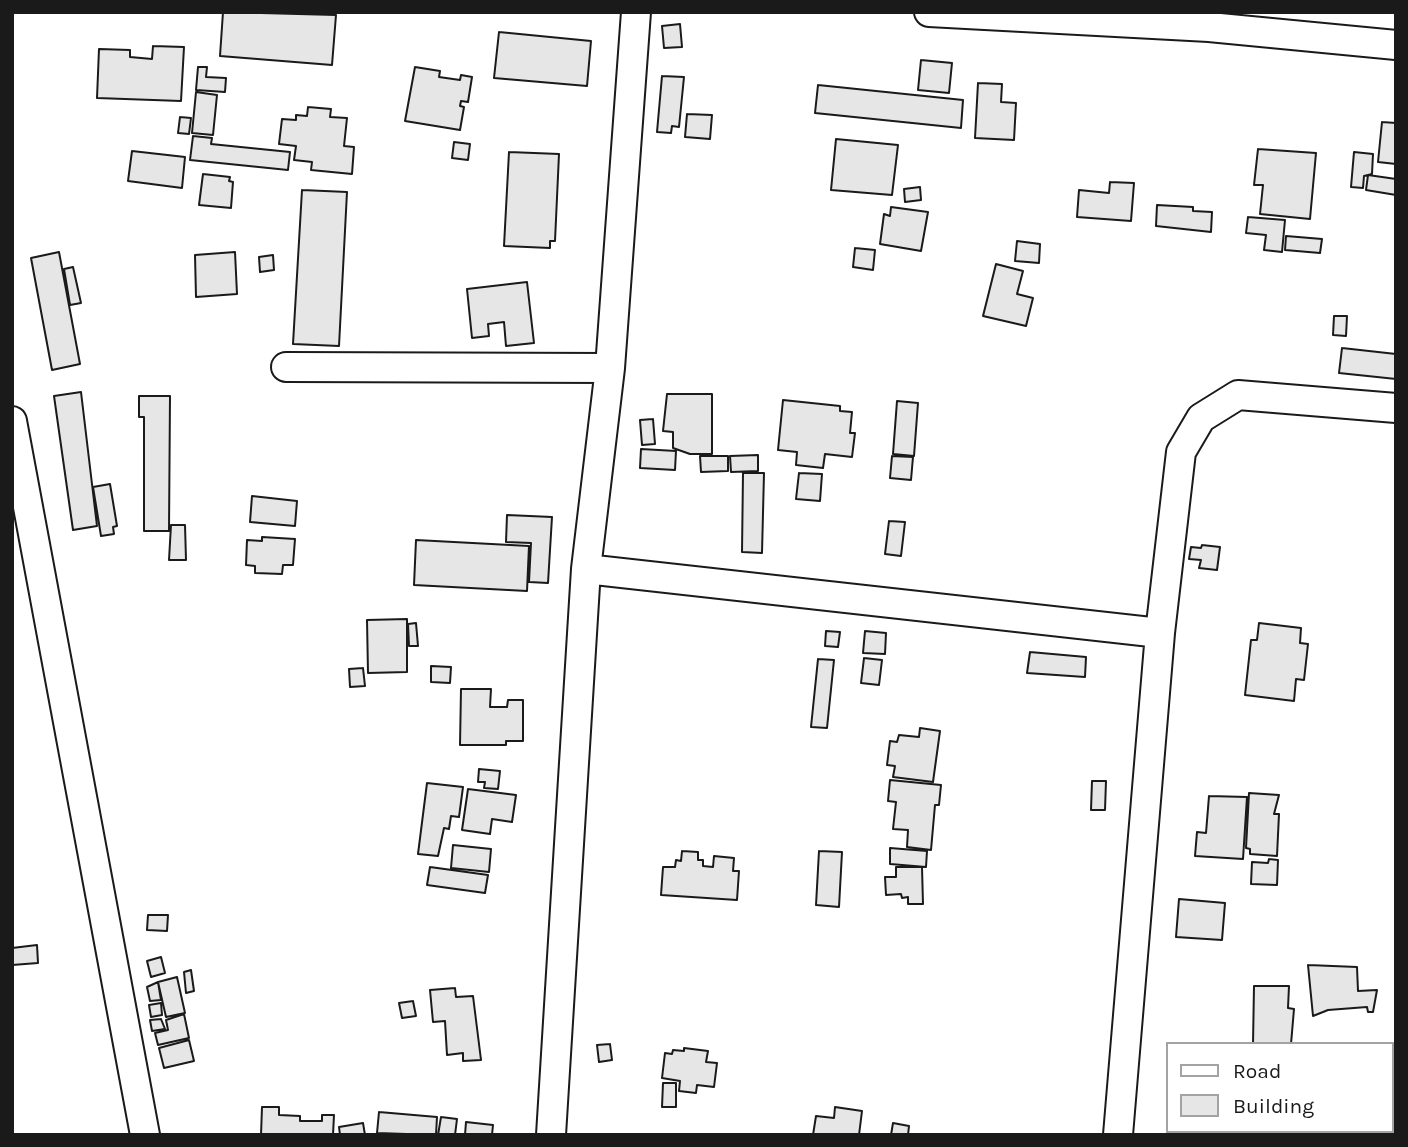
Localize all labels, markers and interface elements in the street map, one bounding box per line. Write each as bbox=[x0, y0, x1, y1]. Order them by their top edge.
legend bbox=[1166, 1042, 1394, 1133]
text: Road bbox=[1233, 1059, 1281, 1083]
text: Building bbox=[1233, 1094, 1314, 1118]

